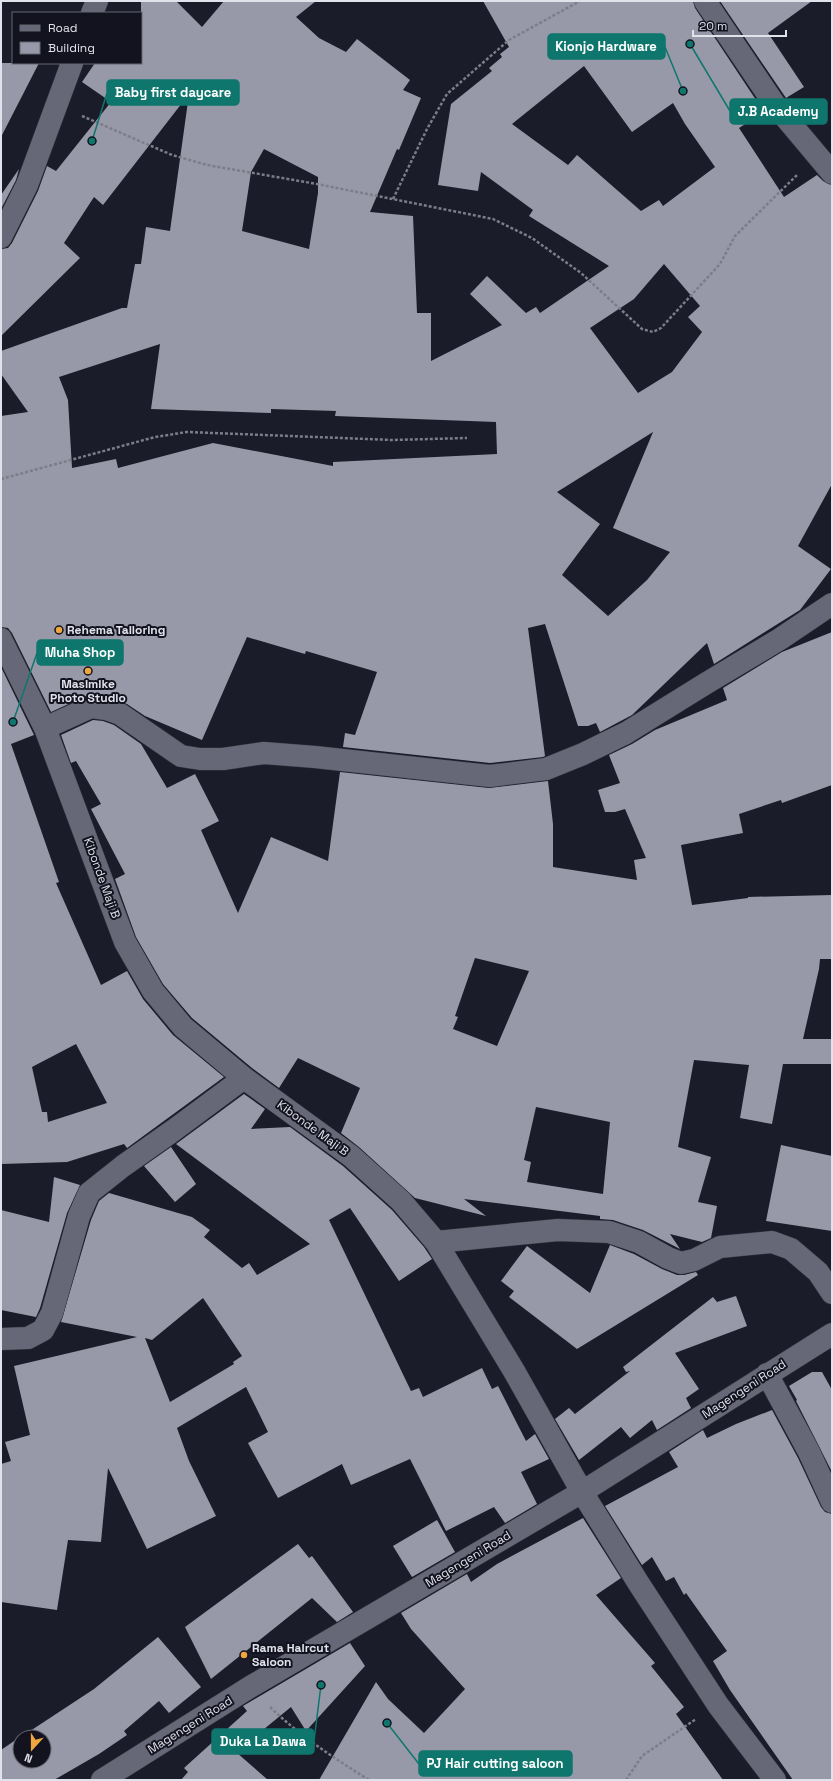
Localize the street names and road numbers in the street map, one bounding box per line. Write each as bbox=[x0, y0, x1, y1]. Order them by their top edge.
street label: Kibonde Maji B bbox=[80, 835, 124, 921]
street label: Kibonde Maji B bbox=[274, 1097, 352, 1159]
street label: Magengeni Road bbox=[699, 1356, 789, 1422]
street label: Magengeni Road bbox=[422, 1527, 514, 1591]
street label: Magengeni Road bbox=[145, 1693, 235, 1757]

